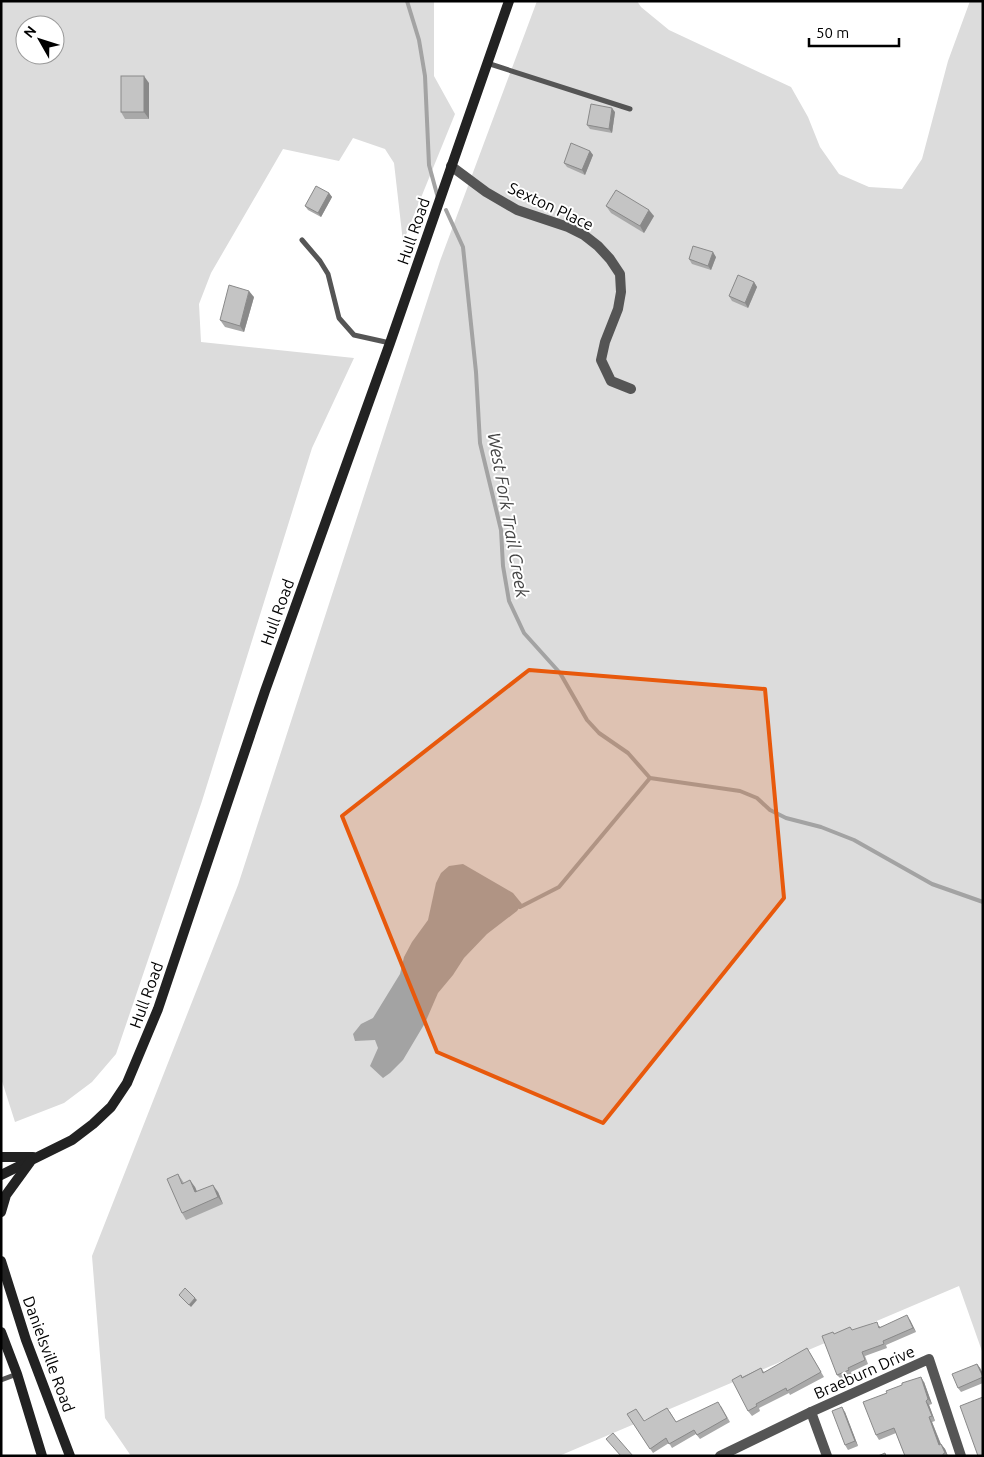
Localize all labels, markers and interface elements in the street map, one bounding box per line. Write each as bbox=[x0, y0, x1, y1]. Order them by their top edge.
north arrow bbox=[15, 15, 65, 65]
scale bar bbox=[809, 15, 899, 47]
text: N bbox=[20, 23, 39, 41]
text: 50 m bbox=[816, 24, 849, 41]
street label: Sexton Place bbox=[506, 178, 596, 234]
street label: Hull Road bbox=[393, 195, 433, 267]
water label: West Fork Trail Creek bbox=[485, 431, 534, 600]
street label: Hull Road bbox=[257, 576, 297, 648]
street label: Hull Road bbox=[126, 959, 166, 1031]
street label: Danielsville Road bbox=[20, 1294, 78, 1414]
street label: Braeburn Drive bbox=[811, 1342, 917, 1402]

